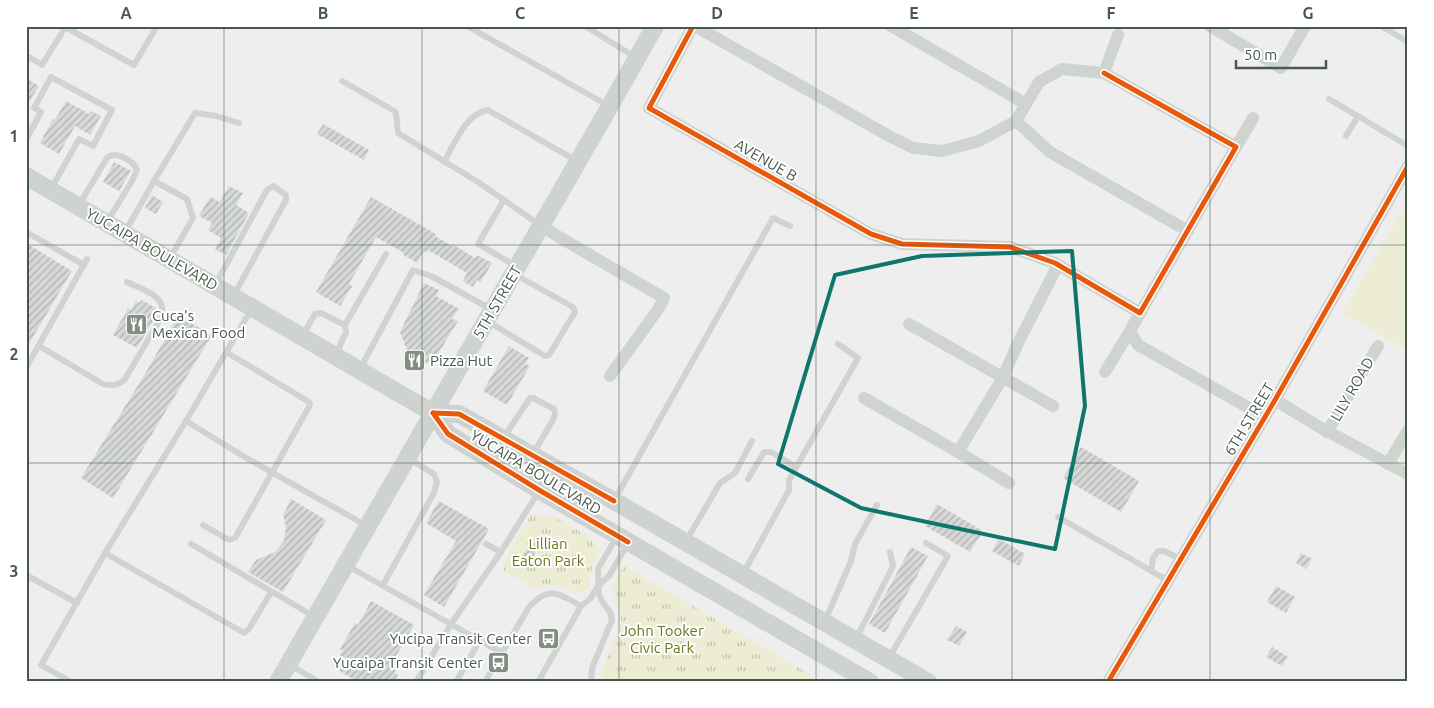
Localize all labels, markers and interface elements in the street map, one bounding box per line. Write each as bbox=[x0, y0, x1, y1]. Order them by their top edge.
text: A bbox=[120, 4, 132, 22]
text: B bbox=[318, 4, 328, 22]
text: C bbox=[515, 4, 525, 22]
text: D bbox=[711, 4, 723, 22]
text: E bbox=[909, 4, 919, 22]
text: F bbox=[1107, 4, 1116, 22]
text: G bbox=[1302, 4, 1314, 22]
scale bar bbox=[1236, 38, 1326, 70]
text: 50 m bbox=[1244, 46, 1277, 63]
text: 1 bbox=[9, 127, 19, 145]
street label: AVENUE B bbox=[732, 135, 800, 185]
street label: YUCAIPA BOULEVARD bbox=[83, 204, 221, 294]
street label: 5TH STREET bbox=[469, 262, 525, 341]
place label: Cuca's Mexican Food bbox=[152, 307, 245, 341]
restaurant icon: Cuca's Mexican Food bbox=[124, 312, 148, 336]
text: 2 bbox=[9, 345, 19, 363]
restaurant icon: Pizza Hut bbox=[402, 348, 426, 372]
place label: Pizza Hut bbox=[430, 352, 493, 369]
street label: LILY ROAD bbox=[1327, 354, 1377, 424]
street label: 6TH STREET bbox=[1221, 379, 1278, 458]
street label: YUCAIPA BOULEVARD bbox=[468, 426, 604, 518]
park label: Lillian Eaton Park bbox=[512, 535, 585, 569]
text: 3 bbox=[9, 562, 19, 580]
park label: John Tooker Civic Park bbox=[620, 622, 704, 656]
bus stop icon: Yucipa Transit Center bbox=[536, 626, 560, 650]
place label: Yucipa Transit Center bbox=[389, 630, 532, 647]
bus stop icon: Yucaipa Transit Center bbox=[487, 650, 511, 674]
place label: Yucaipa Transit Center bbox=[333, 654, 483, 671]

